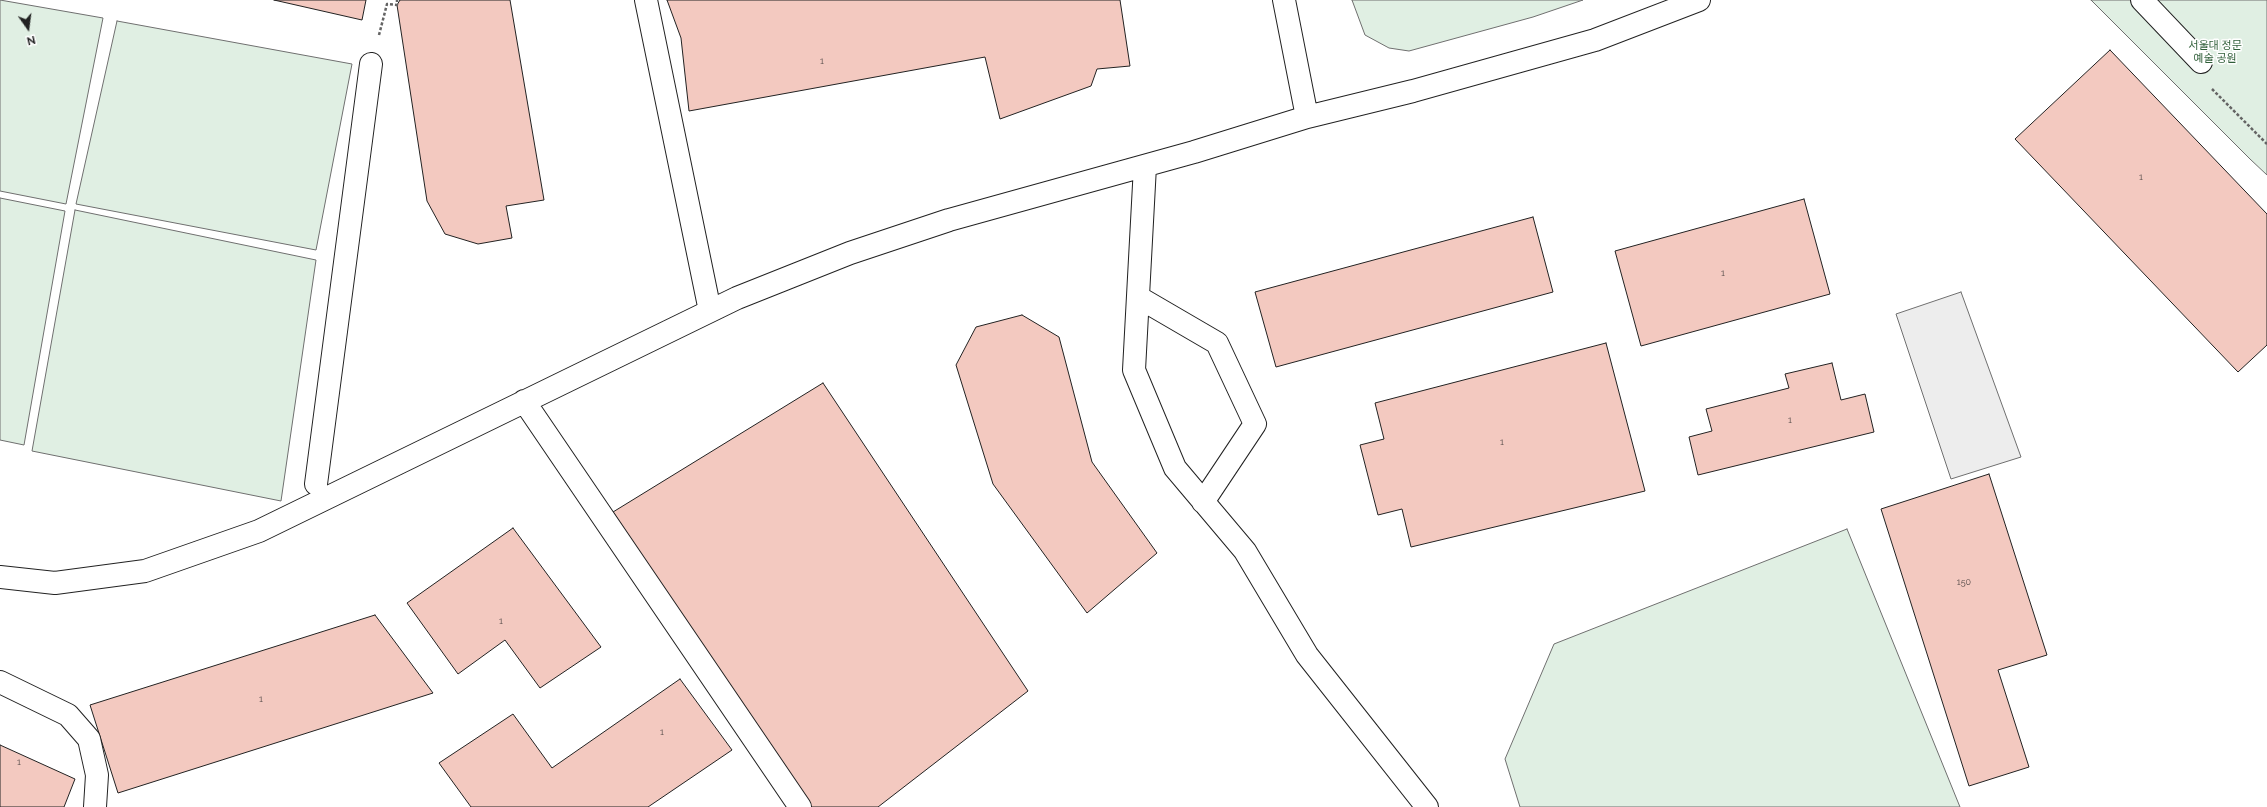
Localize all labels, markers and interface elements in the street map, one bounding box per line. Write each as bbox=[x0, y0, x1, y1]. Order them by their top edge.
north arrow bbox=[8, 8, 48, 48]
text: N bbox=[25, 33, 37, 47]
park label: 서울대 정문 예술 공원 bbox=[2188, 39, 2242, 65]
house number: 1 bbox=[820, 56, 824, 66]
house number: 1 bbox=[2139, 172, 2143, 182]
house number: 1 bbox=[1721, 268, 1725, 278]
house number: 1 bbox=[1788, 415, 1792, 425]
house number: 1 bbox=[1500, 437, 1504, 447]
house number: 150 bbox=[1957, 577, 1971, 587]
house number: 1 bbox=[499, 616, 503, 626]
house number: 1 bbox=[259, 694, 263, 704]
house number: 1 bbox=[660, 727, 664, 737]
house number: 1 bbox=[17, 757, 21, 767]

